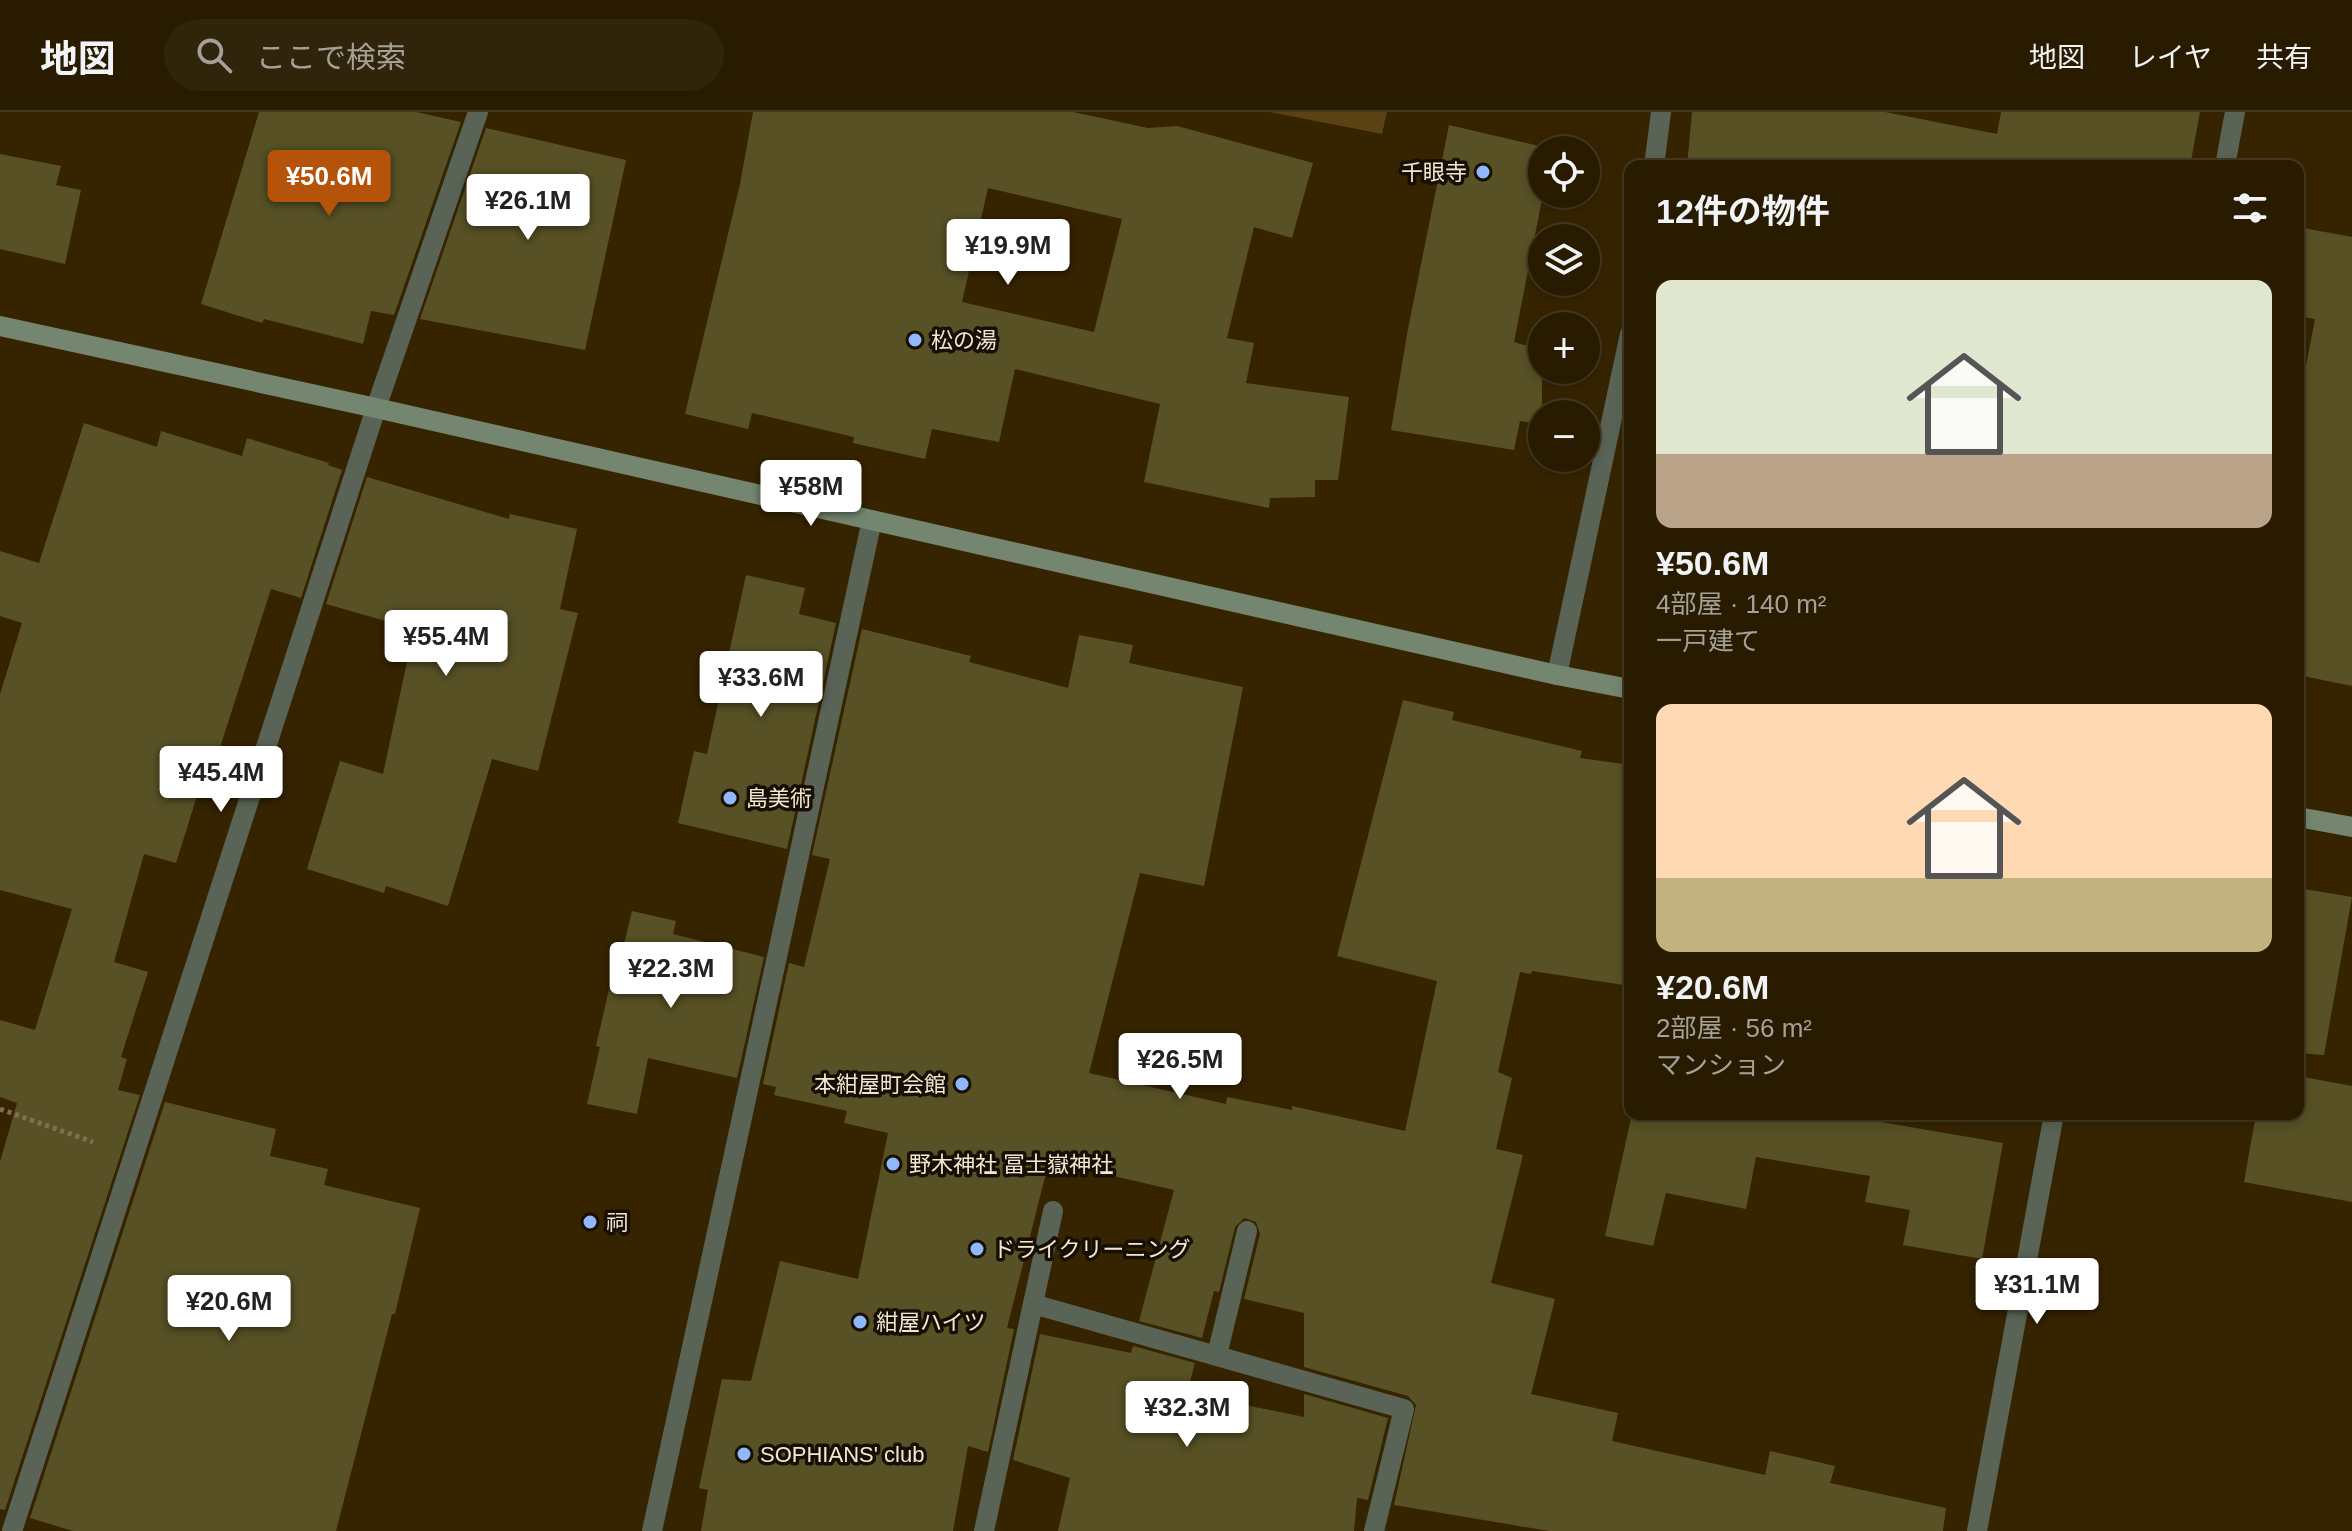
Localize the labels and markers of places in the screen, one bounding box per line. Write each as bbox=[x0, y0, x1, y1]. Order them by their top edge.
pin: ¥50.6M bbox=[264, 150, 394, 218]
place label: 千眼寺 bbox=[1401, 160, 1467, 185]
marker: 千眼寺 bbox=[1474, 163, 1492, 181]
pin: ¥26.1M bbox=[463, 174, 593, 242]
pin: ¥19.9M bbox=[943, 219, 1073, 287]
place label: 松の湯 bbox=[931, 328, 997, 353]
marker: 松の湯 bbox=[906, 331, 924, 349]
pin: ¥58M bbox=[764, 460, 858, 528]
pin: ¥55.4M bbox=[381, 610, 511, 678]
pin: ¥33.6M bbox=[696, 651, 826, 719]
pin: ¥45.4M bbox=[156, 746, 286, 814]
place label: 島美術 bbox=[746, 786, 812, 811]
marker: 島美術 bbox=[721, 789, 739, 807]
pin: ¥22.3M bbox=[606, 942, 736, 1010]
pin: ¥26.5M bbox=[1115, 1033, 1245, 1101]
place label: 本紺屋町会館 bbox=[814, 1072, 946, 1097]
marker: 本紺屋町会館 bbox=[953, 1075, 971, 1093]
place label: 野木神社 冨士嶽神社 bbox=[909, 1152, 1113, 1177]
marker: 野木神社 冨士嶽神社 bbox=[884, 1155, 902, 1173]
place label: 祠 bbox=[606, 1210, 628, 1235]
marker: 祠 bbox=[581, 1213, 599, 1231]
place label: ドライクリーニング bbox=[993, 1237, 1191, 1262]
marker: ドライクリーニング bbox=[968, 1240, 986, 1258]
pin: ¥31.1M bbox=[1972, 1258, 2102, 1326]
pin: ¥20.6M bbox=[164, 1275, 294, 1343]
place label: 紺屋ハイツ bbox=[876, 1310, 986, 1335]
marker: 紺屋ハイツ bbox=[851, 1313, 869, 1331]
pin: ¥32.3M bbox=[1122, 1381, 1252, 1449]
place label: SOPHIANS' club bbox=[760, 1442, 924, 1467]
marker: SOPHIANS' club bbox=[735, 1445, 753, 1463]

